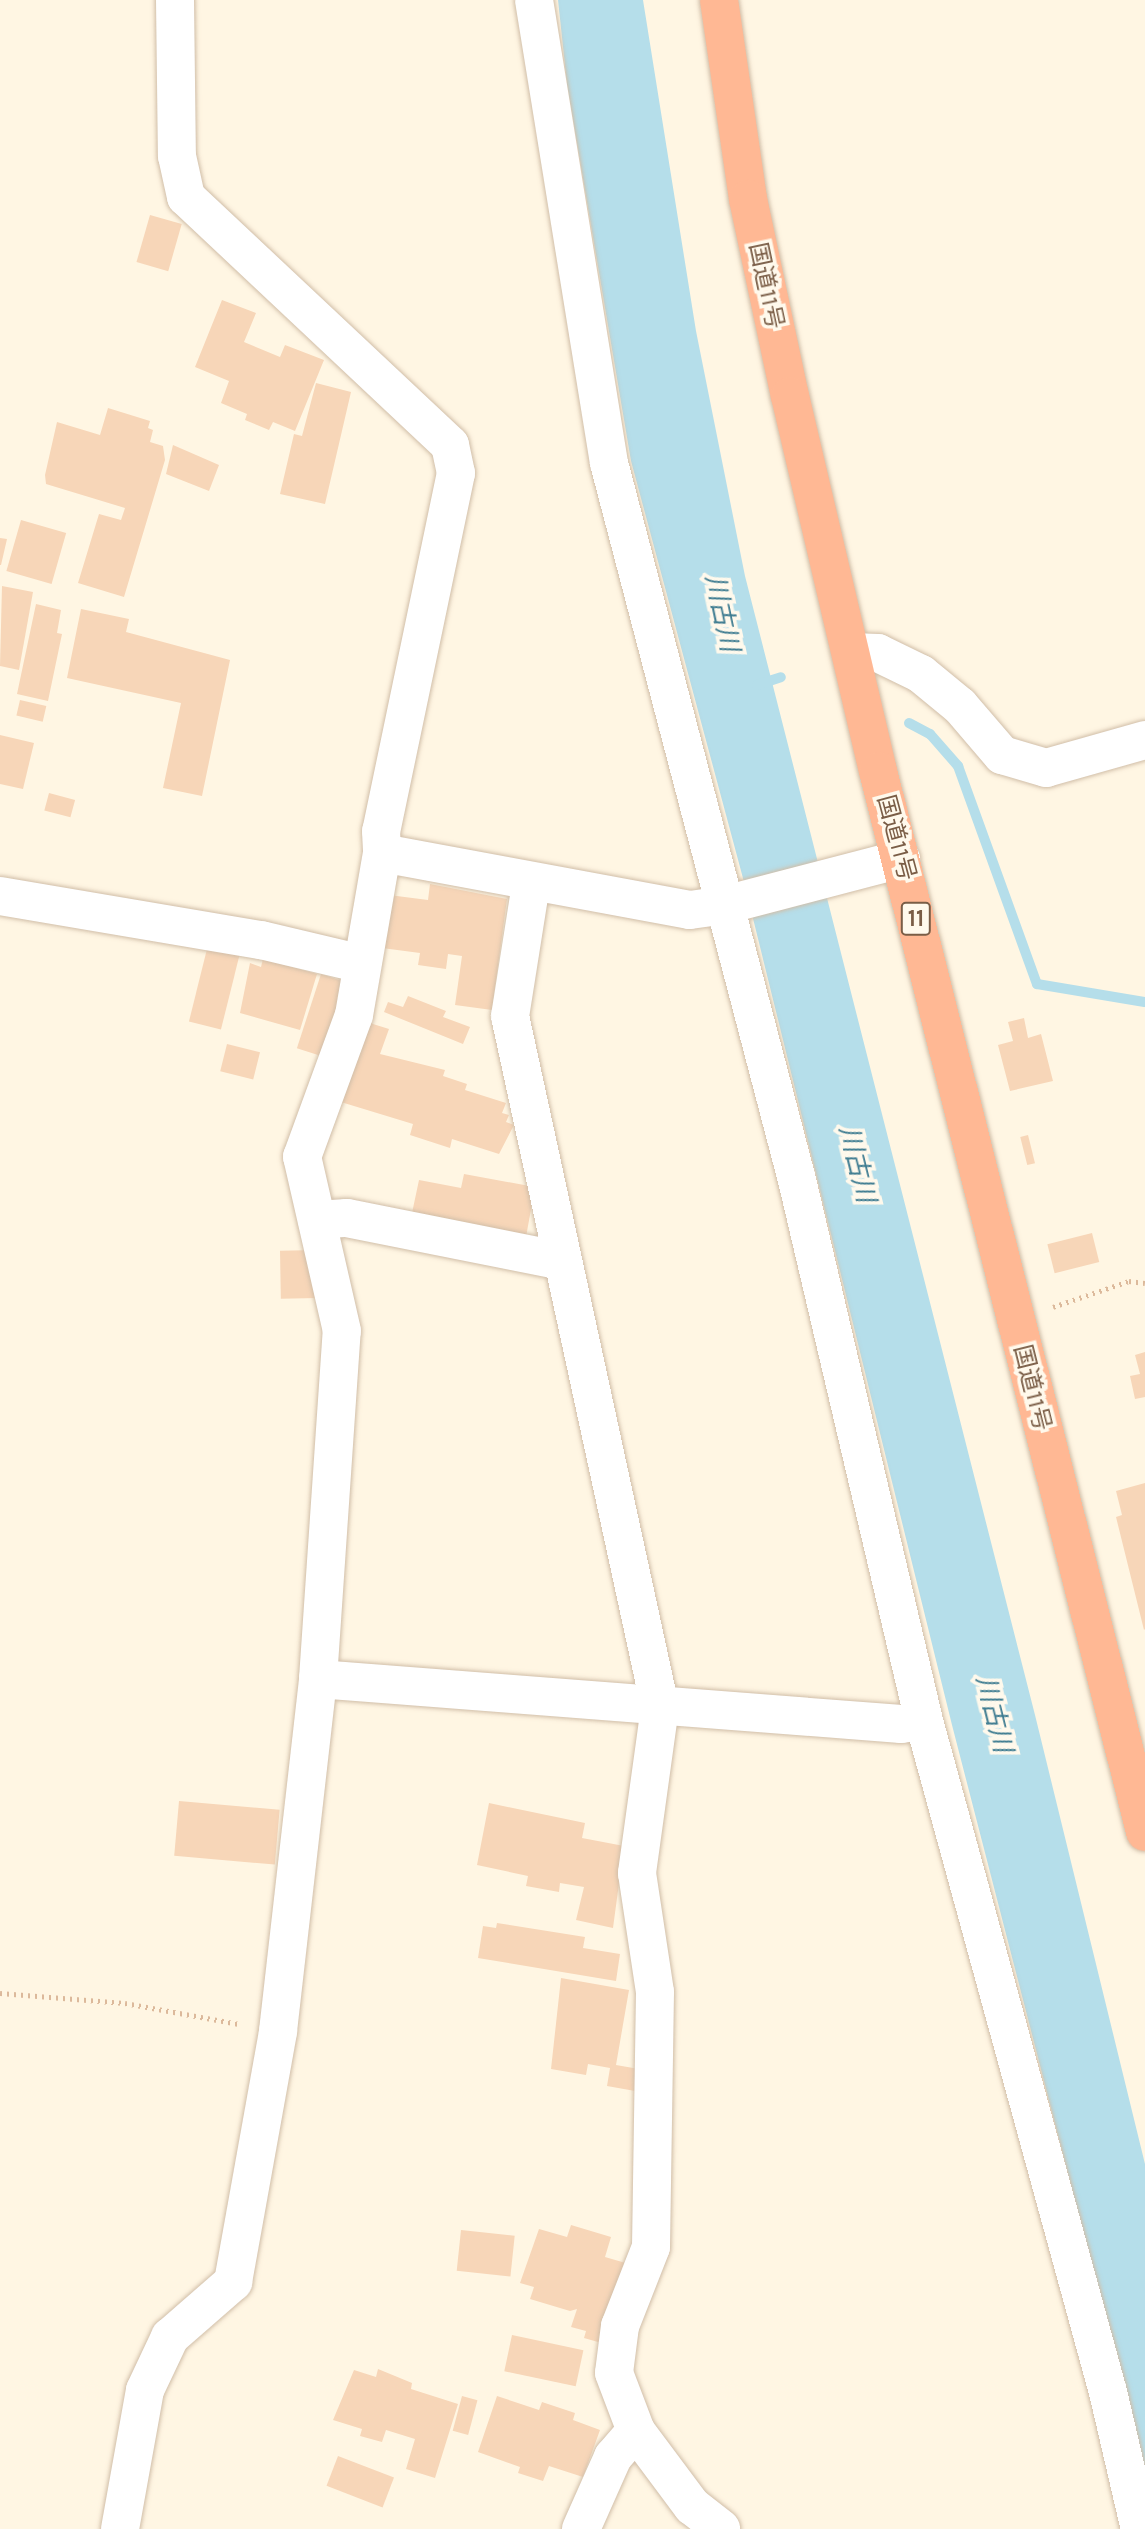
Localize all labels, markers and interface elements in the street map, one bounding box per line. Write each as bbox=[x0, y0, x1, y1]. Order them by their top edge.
street label: 国道11号 bbox=[743, 240, 789, 332]
water label: 川古川 bbox=[699, 572, 745, 654]
street label: 国道11号 bbox=[871, 792, 921, 884]
road number: 11 bbox=[900, 900, 932, 938]
water label: 川古川 bbox=[832, 1122, 882, 1206]
street label: 国道11号 bbox=[1007, 1342, 1057, 1434]
water label: 川古川 bbox=[969, 1672, 1019, 1756]

